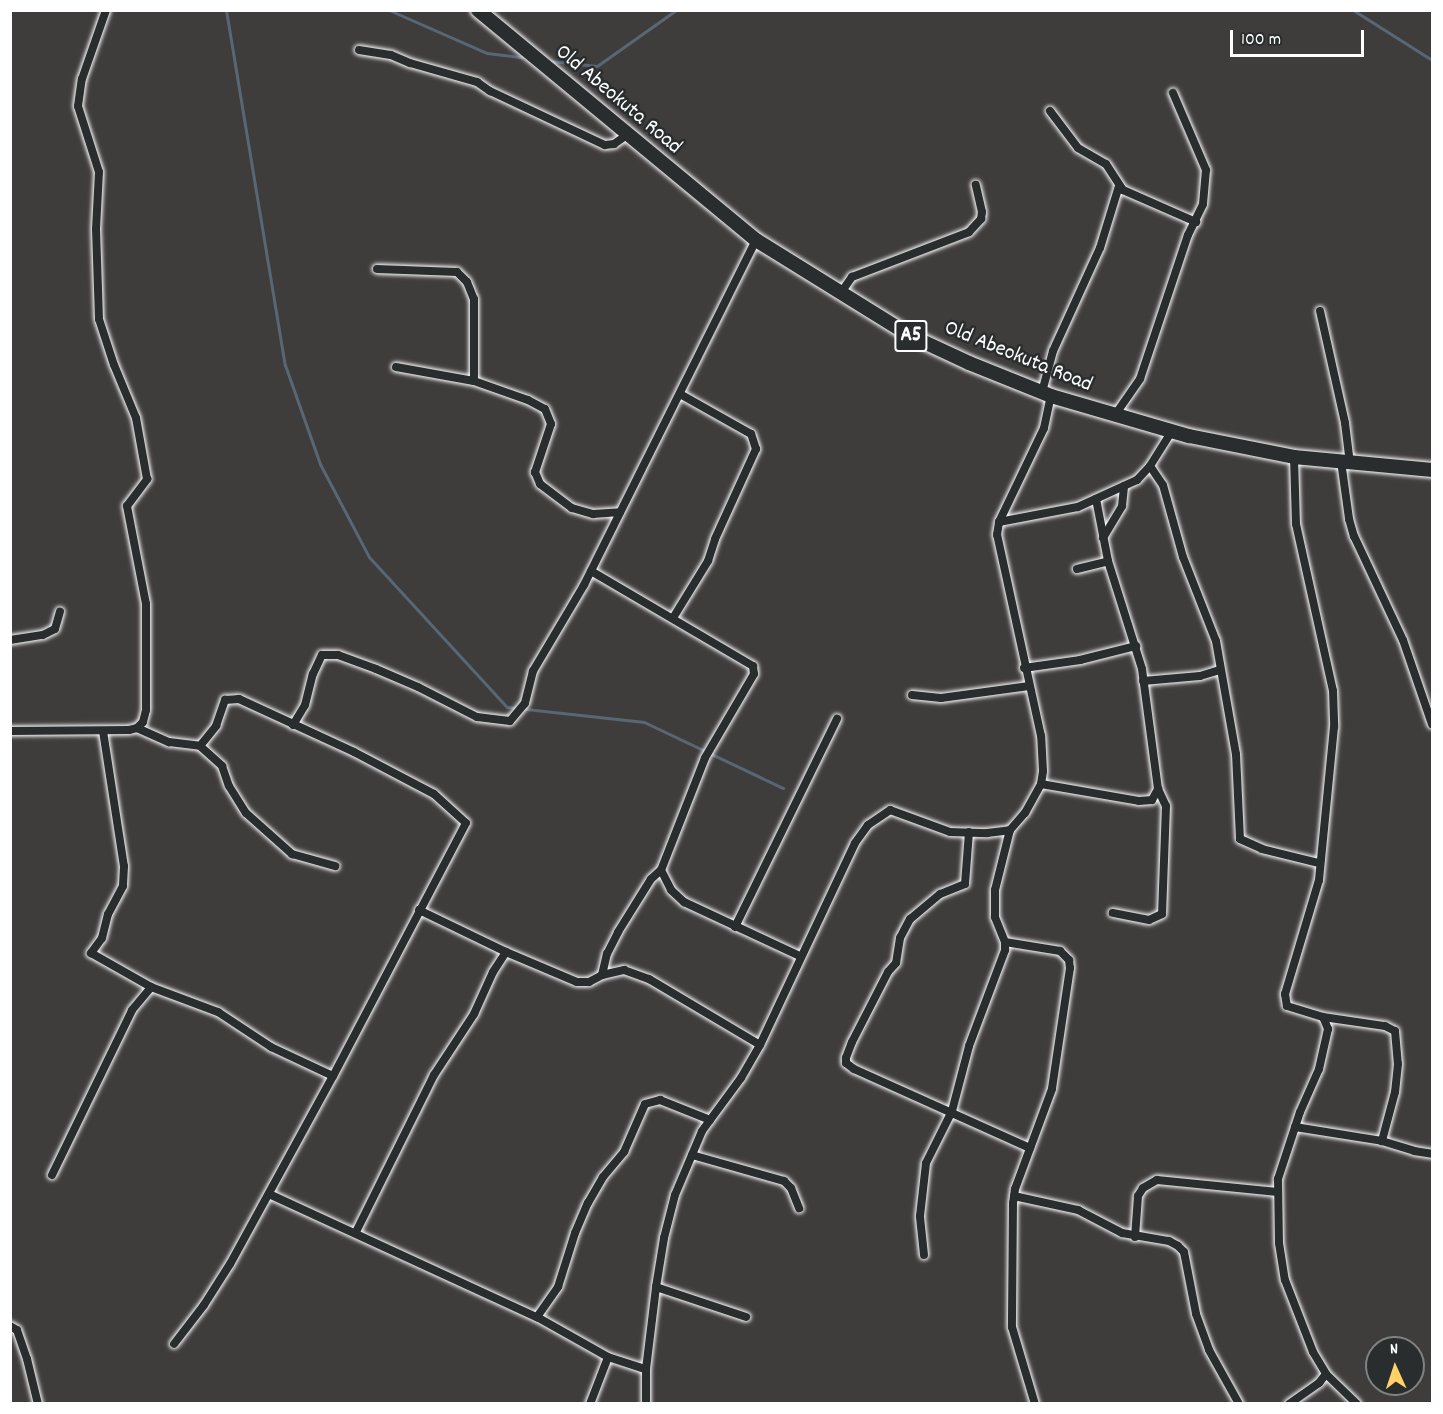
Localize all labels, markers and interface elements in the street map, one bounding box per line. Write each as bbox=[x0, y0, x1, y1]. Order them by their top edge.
scale bar bbox=[1233, 18, 1366, 56]
text: 100 m bbox=[1241, 28, 1281, 53]
street label: Old Abeokuta Road bbox=[549, 39, 687, 161]
street label: Old Abeokuta Road bbox=[940, 315, 1096, 399]
road number: A5 bbox=[893, 318, 929, 354]
north arrow bbox=[1365, 1336, 1425, 1396]
text: N bbox=[1390, 1338, 1399, 1361]

